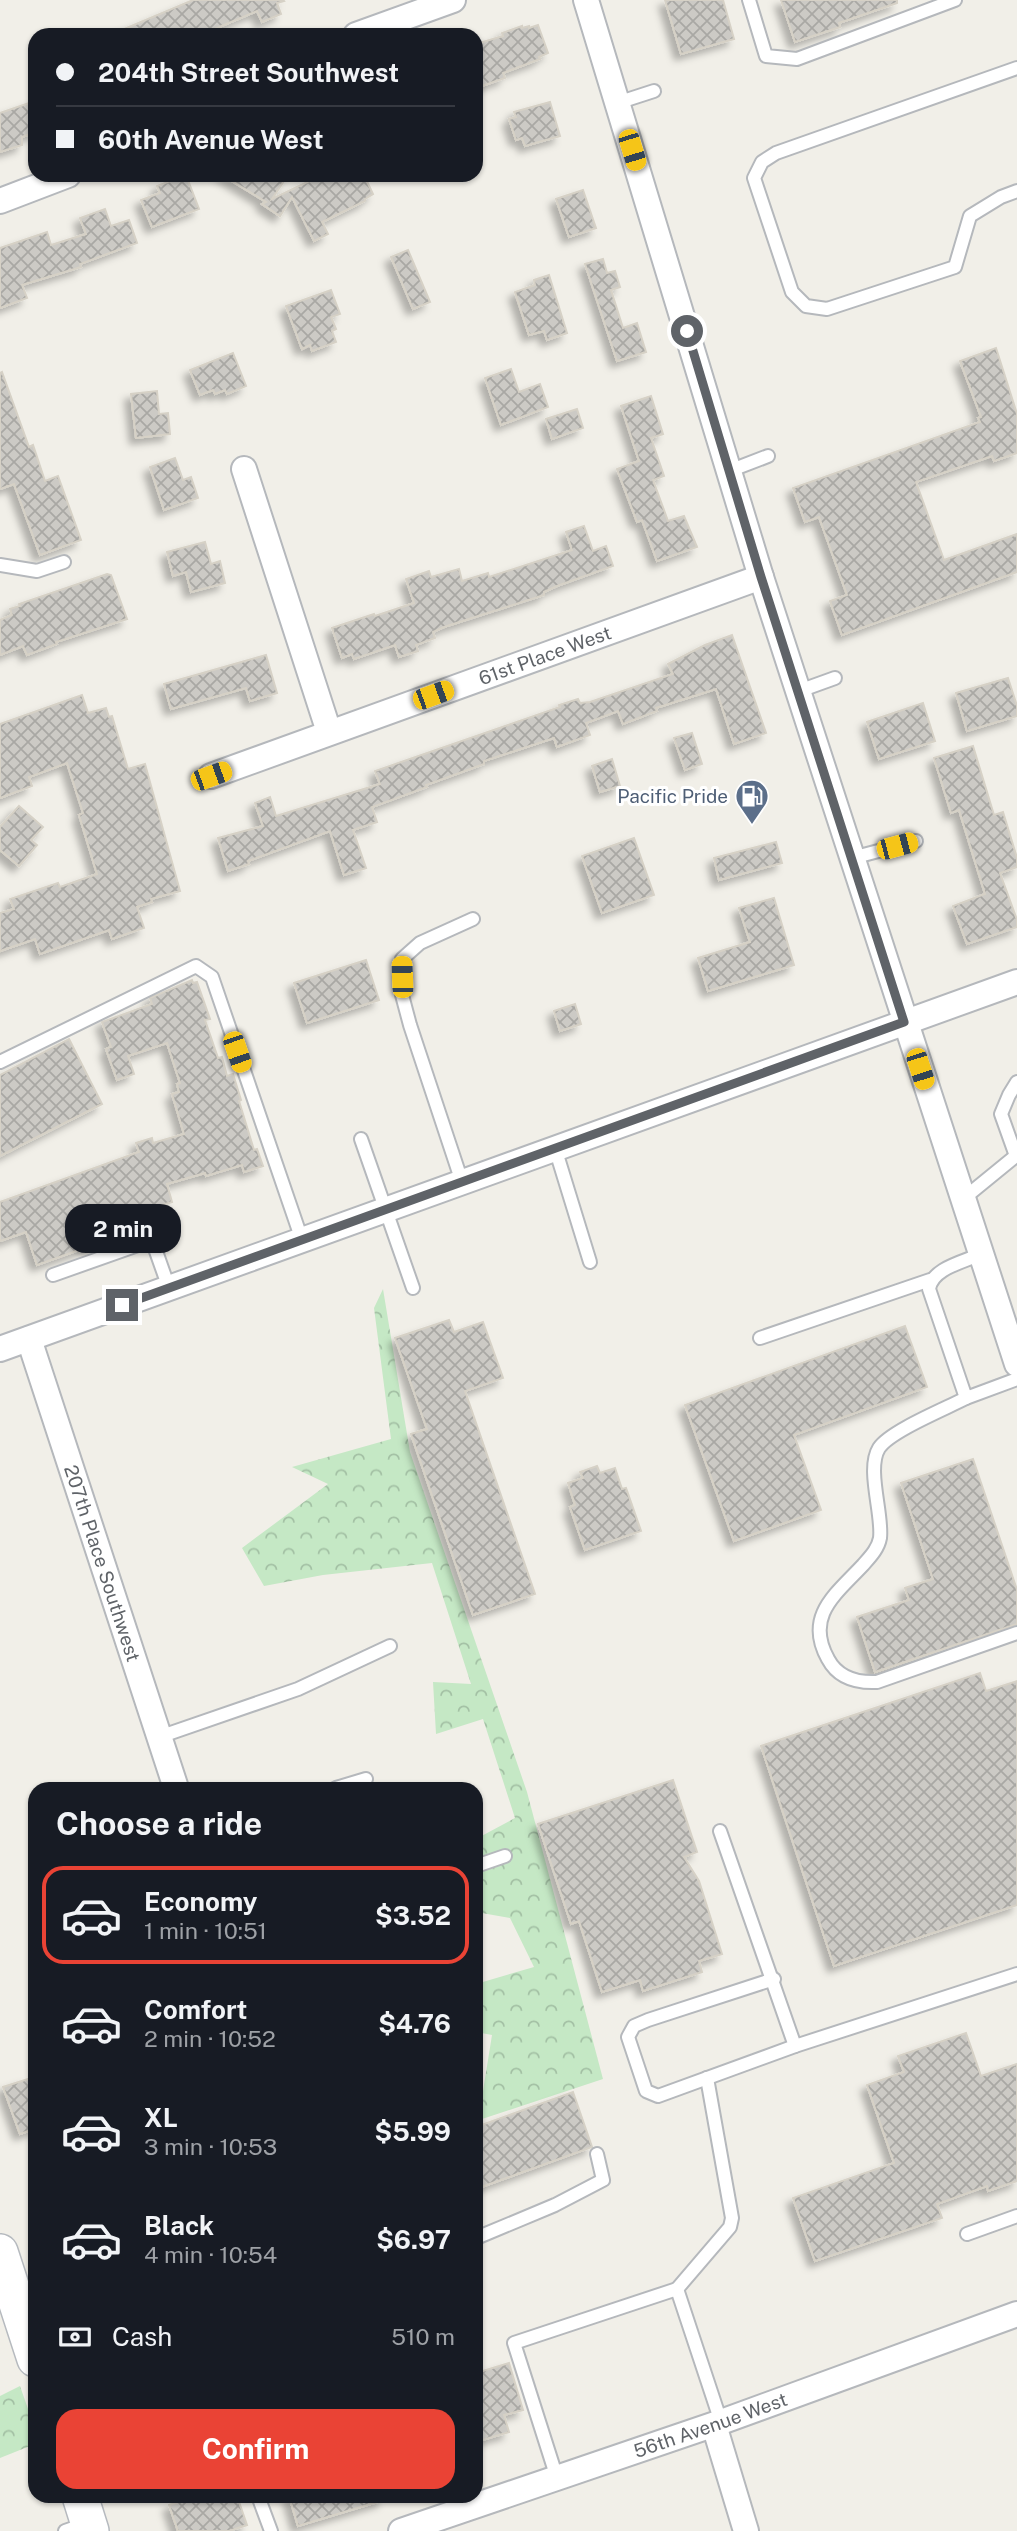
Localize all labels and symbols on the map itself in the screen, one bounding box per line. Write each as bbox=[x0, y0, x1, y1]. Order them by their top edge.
car bbox=[616, 127, 649, 173]
route start bbox=[671, 315, 703, 347]
street label: 61st Place West bbox=[476, 621, 614, 689]
car bbox=[410, 678, 457, 712]
car bbox=[188, 759, 235, 793]
fuel station icon: Pacific Pride bbox=[733, 777, 771, 826]
place label: Pacific Pride bbox=[617, 785, 728, 807]
car bbox=[874, 830, 921, 862]
car bbox=[391, 956, 414, 998]
car bbox=[221, 1029, 254, 1075]
car bbox=[904, 1046, 937, 1092]
callout: 2 min bbox=[64, 1204, 180, 1252]
route end bbox=[106, 1289, 138, 1321]
street label: 207th Place Southwest bbox=[60, 1462, 145, 1664]
street label: 56th Avenue West bbox=[631, 2388, 790, 2462]

